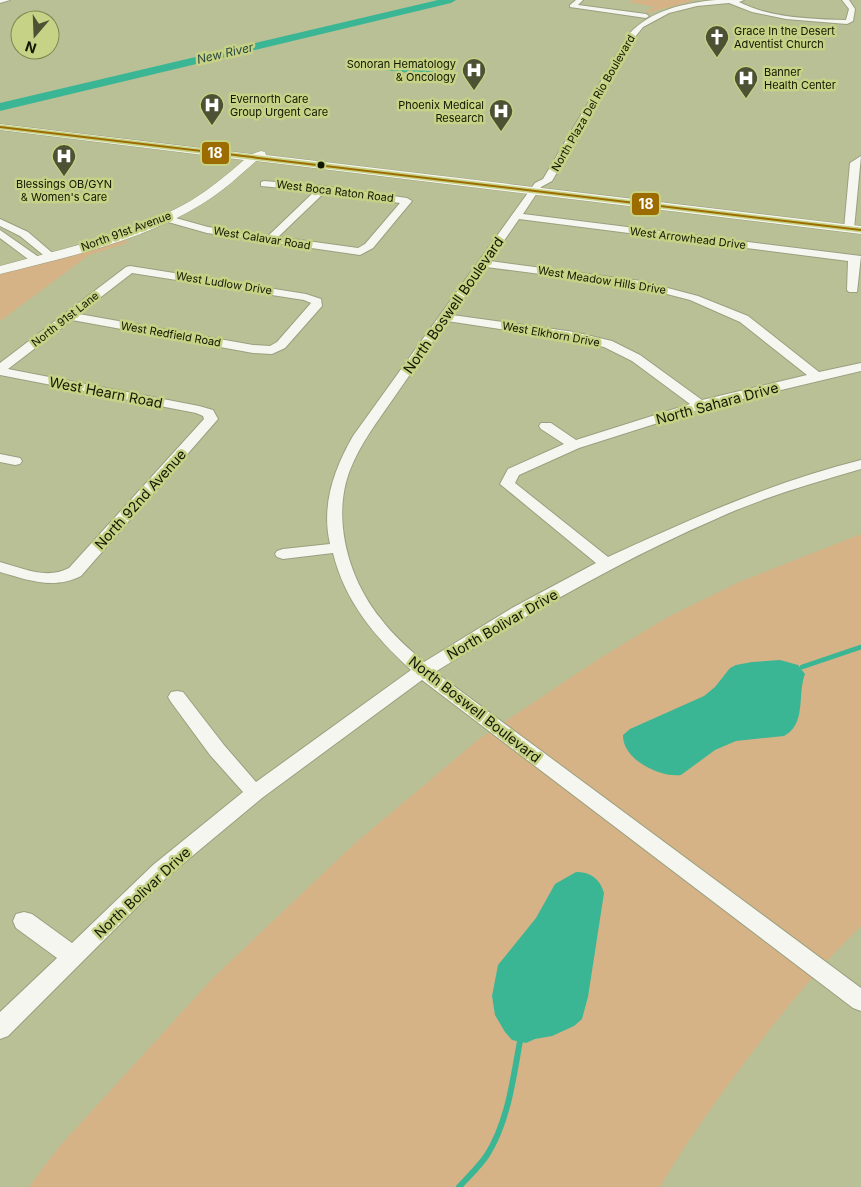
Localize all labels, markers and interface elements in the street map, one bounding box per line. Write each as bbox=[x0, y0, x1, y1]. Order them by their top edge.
north arrow bbox=[10, 10, 60, 60]
church icon: Grace In the Desert Adventist Church bbox=[704, 24, 730, 58]
place label: Grace In the Desert Adventist Church bbox=[734, 24, 835, 51]
street label: North Plaza Del Rio Boulevard bbox=[548, 32, 638, 174]
text: N bbox=[23, 38, 38, 58]
water label: New River bbox=[195, 39, 255, 67]
place label: Sonoran Hematology & Oncology bbox=[347, 57, 456, 84]
hospital icon: Sonoran Hematology & Oncology bbox=[461, 57, 487, 91]
hospital icon: Banner Health Center bbox=[733, 65, 759, 99]
place label: Banner Health Center bbox=[764, 65, 836, 92]
hospital icon: Evernorth Care Group Urgent Care bbox=[199, 92, 225, 126]
place label: Evernorth Care Group Urgent Care bbox=[230, 92, 328, 119]
place label: Phoenix Medical Research bbox=[398, 98, 484, 125]
hospital icon: Phoenix Medical Research bbox=[488, 98, 514, 132]
line badge: 18 bbox=[201, 141, 230, 165]
hospital icon: Blessings OB/GYN & Women's Care bbox=[51, 143, 77, 177]
text: 18 bbox=[207, 144, 223, 161]
unlabelled marker bbox=[316, 160, 326, 170]
place label: Blessings OB/GYN & Women's Care bbox=[16, 177, 112, 204]
street label: West Boca Raton Road bbox=[276, 177, 394, 205]
line badge: 18 bbox=[631, 192, 660, 216]
text: 18 bbox=[638, 195, 654, 212]
street label: North 91st Avenue bbox=[79, 208, 173, 254]
street label: West Calavar Road bbox=[212, 223, 312, 253]
street label: West Arrowhead Drive bbox=[629, 224, 747, 252]
street label: North Boswell Boulevard bbox=[399, 234, 507, 376]
street label: West Meadow Hills Drive bbox=[537, 263, 667, 297]
street label: West Ludlow Drive bbox=[175, 268, 273, 298]
street label: North 91st Lane bbox=[29, 288, 101, 350]
street label: West Redfield Road bbox=[120, 318, 222, 350]
street label: West Elkhorn Drive bbox=[501, 319, 601, 349]
street label: West Hearn Road bbox=[48, 373, 164, 411]
street label: North Sahara Drive bbox=[654, 378, 780, 428]
street label: North 92nd Avenue bbox=[91, 446, 189, 552]
street label: North Bolivar Drive bbox=[444, 585, 560, 663]
street label: North Boswell Boulevard bbox=[406, 652, 544, 766]
street label: North Bolivar Drive bbox=[90, 843, 194, 941]

